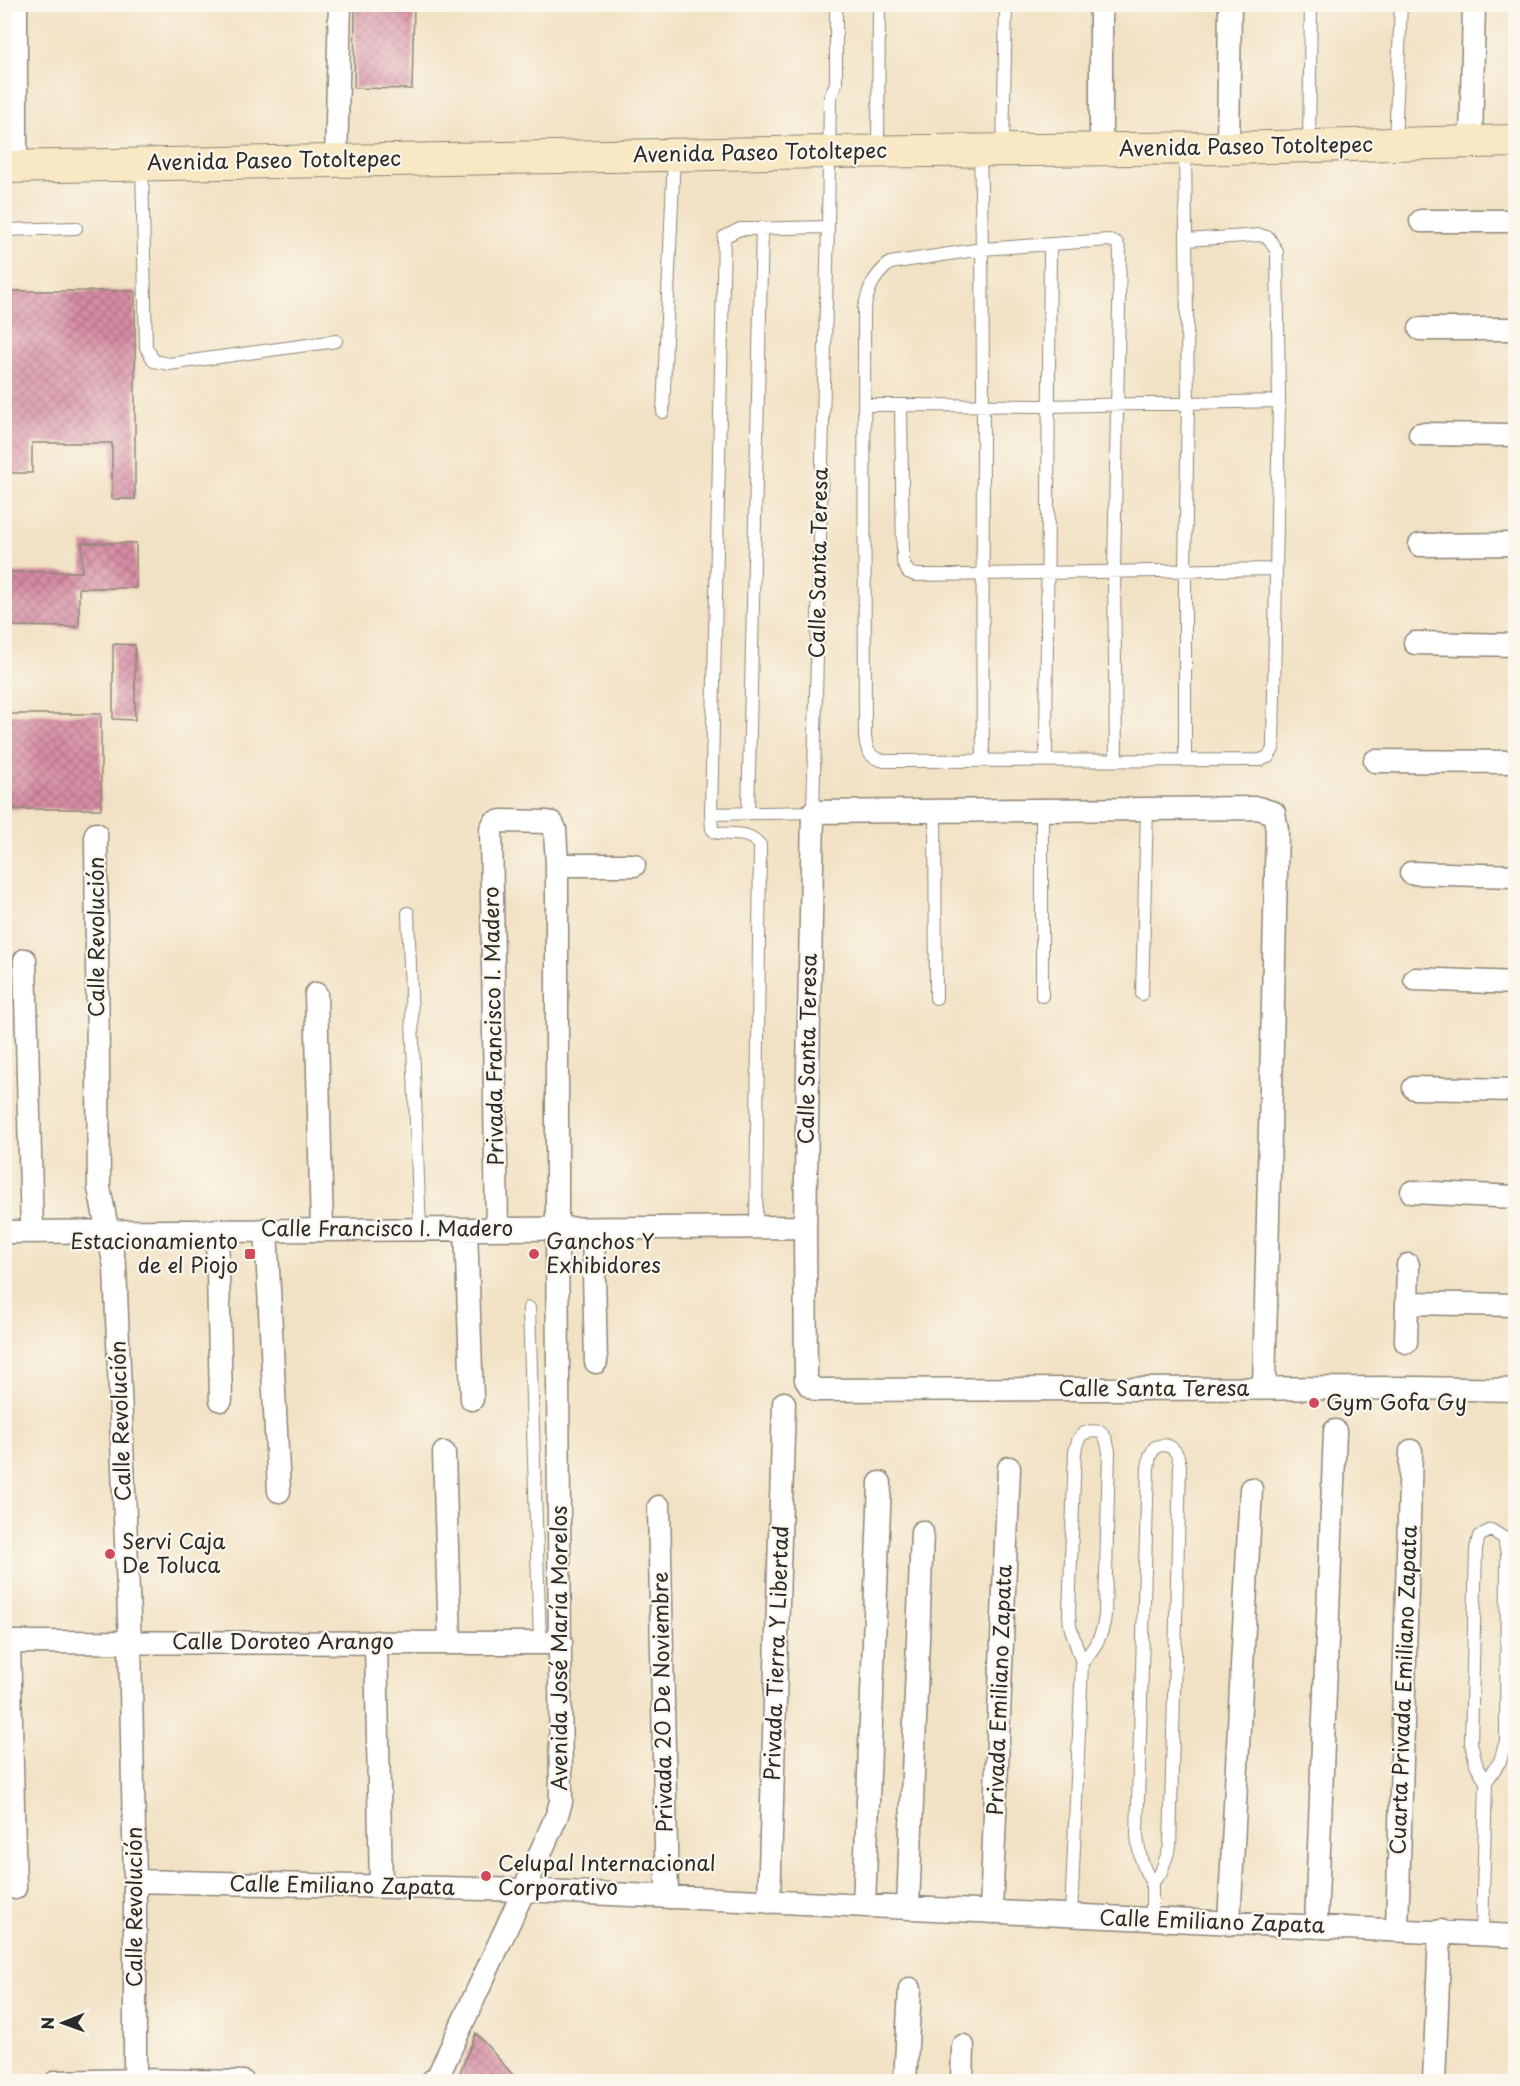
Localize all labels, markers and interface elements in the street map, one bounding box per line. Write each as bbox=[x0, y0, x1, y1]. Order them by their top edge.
street label: Avenida Paseo Totoltepec bbox=[1119, 127, 1373, 163]
street label: Avenida Paseo Totoltepec bbox=[633, 133, 887, 169]
street label: Avenida Paseo Totoltepec bbox=[147, 141, 401, 177]
street label: Calle Santa Teresa bbox=[799, 467, 835, 659]
street label: Calle Revolución bbox=[79, 857, 111, 1017]
street label: Privada Francisco I. Madero bbox=[474, 886, 510, 1166]
street label: Calle Santa Teresa bbox=[788, 953, 824, 1145]
street label: Calle Francisco I. Madero bbox=[261, 1211, 513, 1243]
place label: Estacionamiento de el Piojo bbox=[70, 1224, 238, 1280]
place label: Ganchos Y Exhibidores bbox=[546, 1224, 661, 1280]
marker: Estacionamiento de el Piojo bbox=[243, 1247, 257, 1261]
marker: Ganchos Y Exhibidores bbox=[527, 1247, 541, 1261]
street label: Calle Revolución bbox=[100, 1340, 138, 1502]
street label: Calle Santa Teresa bbox=[1059, 1371, 1249, 1403]
place label: Gym Gofa Gy bbox=[1326, 1385, 1467, 1417]
marker: Gym Gofa Gy bbox=[1307, 1396, 1321, 1410]
street label: Avenida José María Morelos bbox=[542, 1505, 574, 1791]
place label: Servi Caja De Toluca bbox=[122, 1524, 226, 1580]
street label: Cuarta Privada Emiliano Zapata bbox=[1380, 1524, 1424, 1855]
street label: Privada Tierra Y Libertad bbox=[755, 1525, 795, 1781]
marker: Servi Caja De Toluca bbox=[103, 1547, 117, 1561]
street label: Privada Emiliano Zapata bbox=[978, 1563, 1018, 1816]
street label: Privada 20 De Noviembre bbox=[643, 1571, 679, 1833]
street label: Calle Doroteo Arango bbox=[172, 1624, 394, 1656]
street label: Calle Revolución bbox=[117, 1827, 149, 1987]
place label: Celupal Internacional Corporativo bbox=[498, 1846, 715, 1902]
street label: Calle Emiliano Zapata bbox=[229, 1866, 456, 1902]
marker: Celupal Internacional Corporativo bbox=[479, 1869, 493, 1883]
street label: Calle Emiliano Zapata bbox=[1099, 1900, 1326, 1940]
north arrow bbox=[33, 1993, 93, 2053]
text: N bbox=[35, 2017, 59, 2030]

